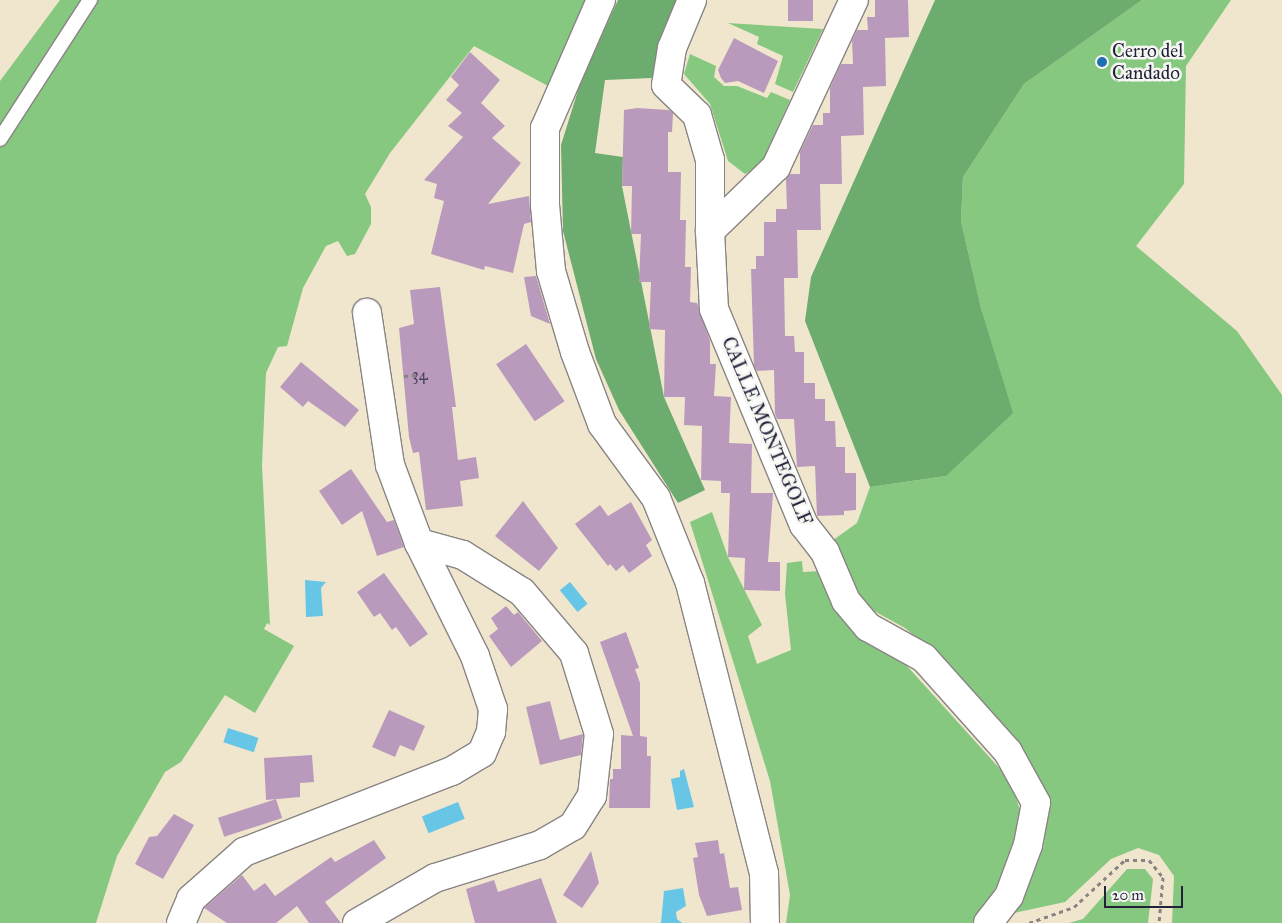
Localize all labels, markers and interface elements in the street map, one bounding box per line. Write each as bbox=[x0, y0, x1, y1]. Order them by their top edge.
place label: Cerro del Candado bbox=[1112, 40, 1183, 84]
marker: Cerro del Candado bbox=[1096, 56, 1108, 68]
street label: CALLE MONTEGOLF bbox=[717, 333, 817, 529]
house number: 34 bbox=[412, 365, 428, 385]
scale bar bbox=[1107, 876, 1186, 908]
text: 20 m bbox=[1112, 886, 1144, 904]

